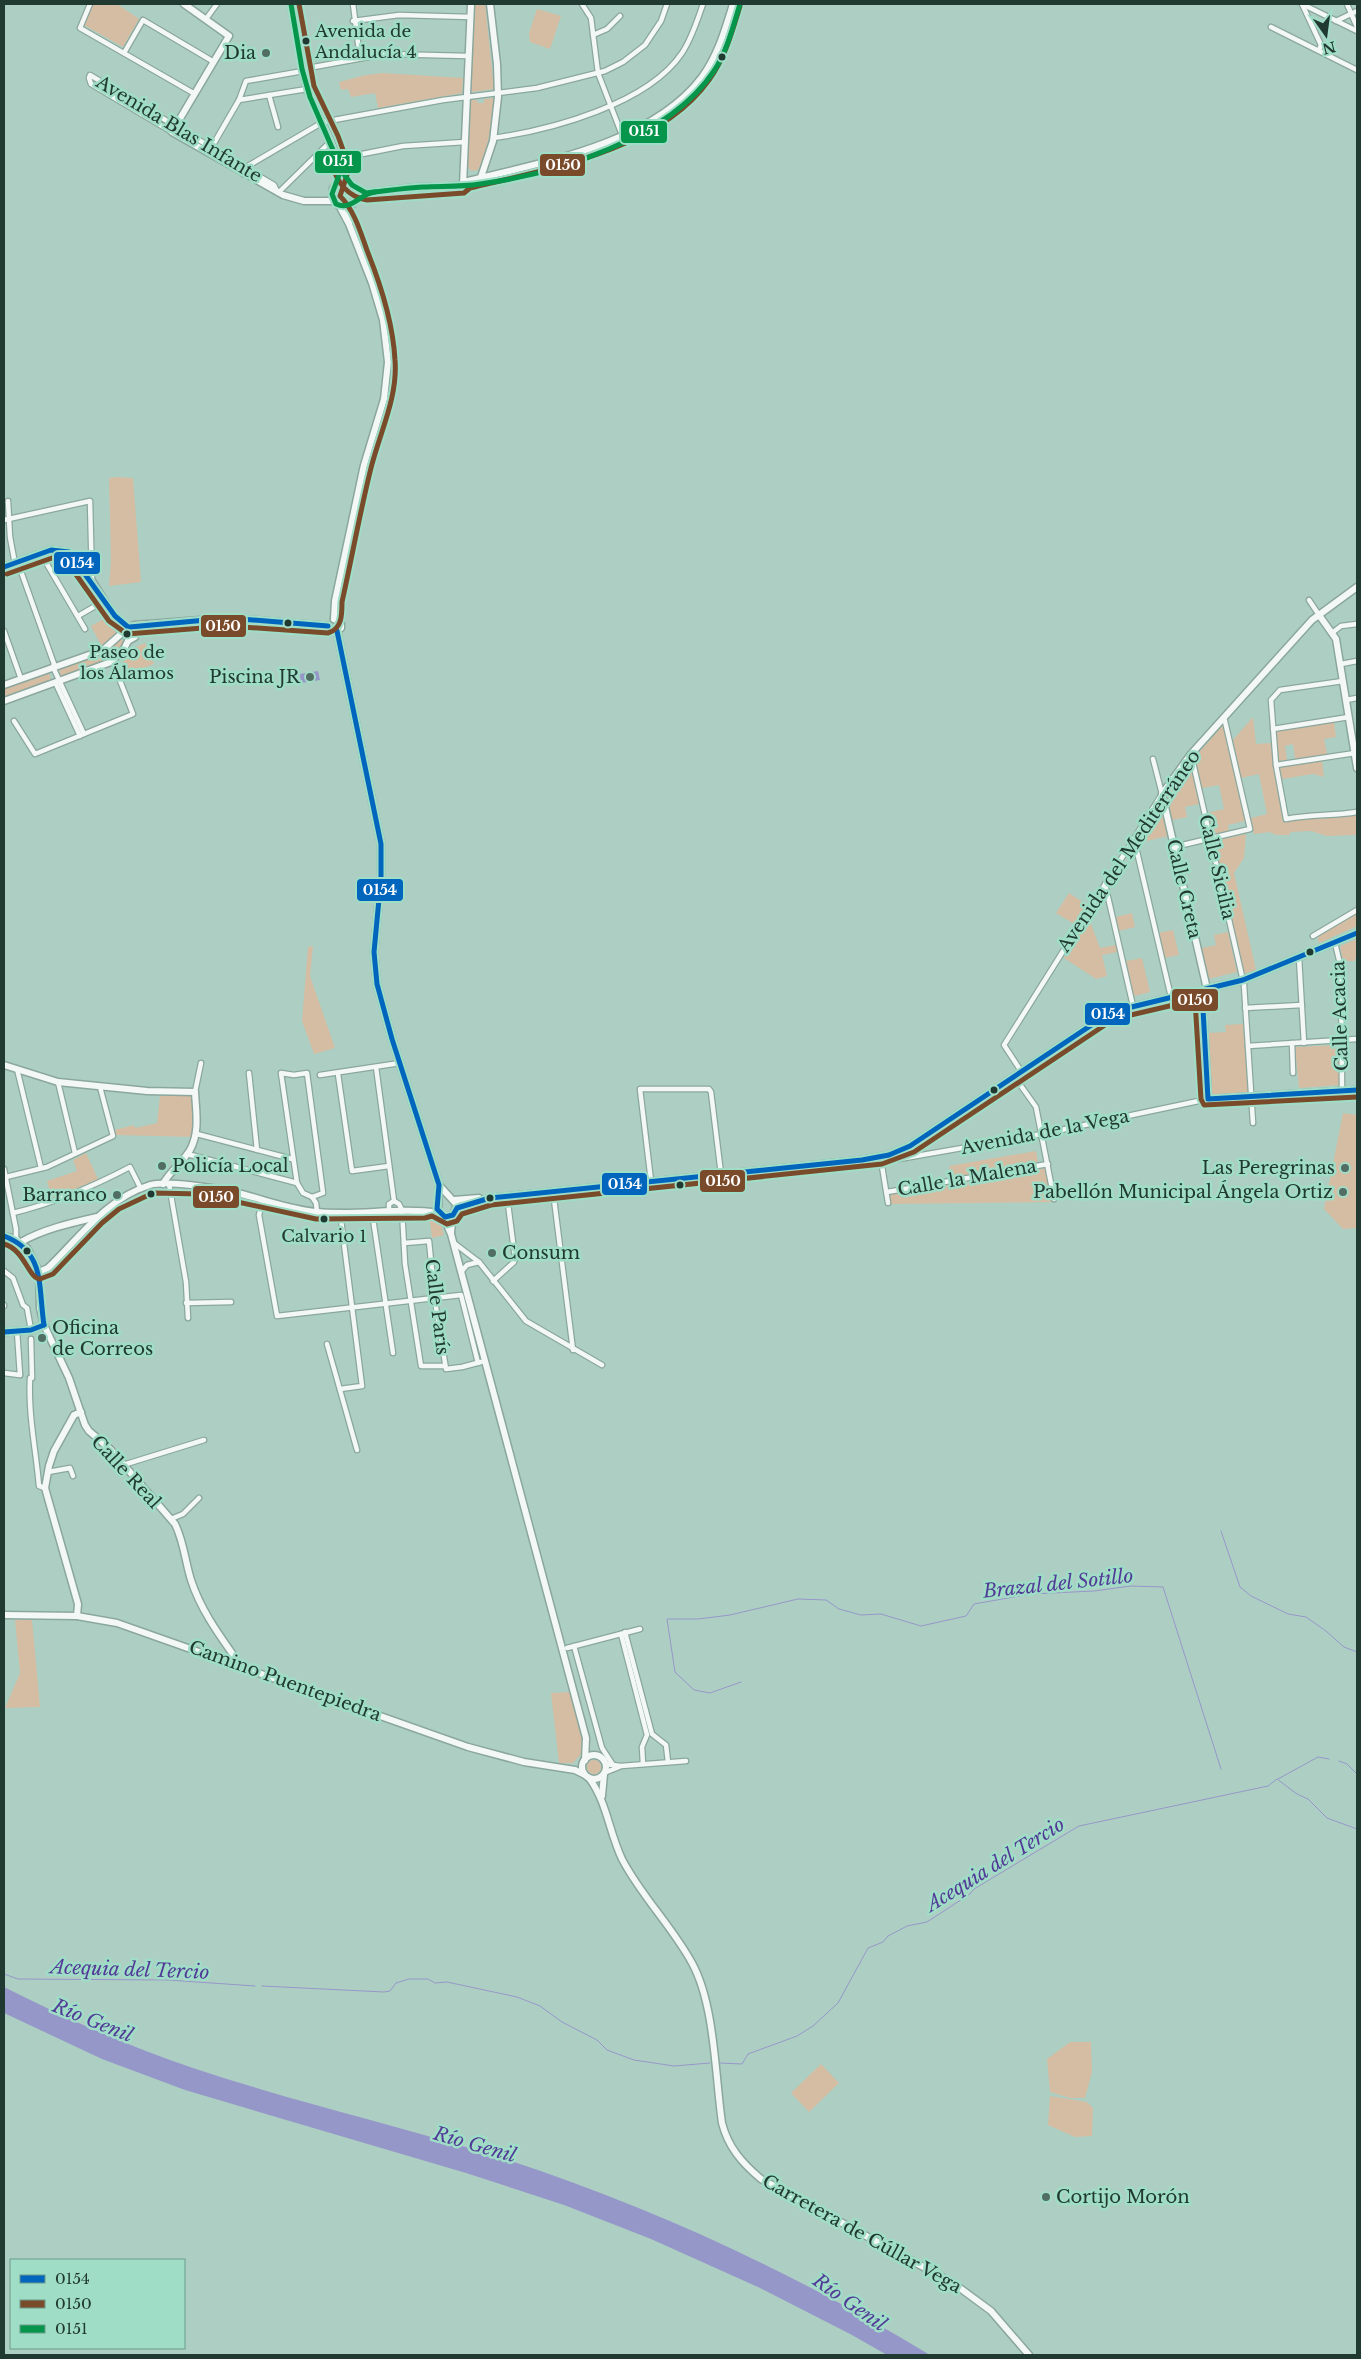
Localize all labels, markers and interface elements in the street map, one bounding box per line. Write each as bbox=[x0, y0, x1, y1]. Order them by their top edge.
north arrow bbox=[1301, 10, 1351, 60]
place label: Avenida de Andalucía 4 bbox=[314, 21, 417, 63]
marker: Avenida de Andalucía 4 bbox=[301, 36, 311, 46]
text: N bbox=[1321, 37, 1338, 58]
place label: Dia bbox=[224, 42, 256, 64]
marker: Dia bbox=[260, 47, 272, 59]
unlabelled marker bbox=[717, 52, 727, 62]
street label: Avenida Blas Infante bbox=[91, 70, 266, 187]
line badge: 0151 bbox=[620, 120, 668, 144]
text: 0151 bbox=[628, 122, 660, 140]
line badge: 0151 bbox=[314, 150, 362, 174]
text: 0151 bbox=[322, 152, 354, 170]
line badge: 0150 bbox=[539, 153, 586, 177]
text: 0150 bbox=[545, 156, 581, 174]
line badge: 0154 bbox=[53, 551, 101, 575]
text: 0154 bbox=[60, 554, 94, 572]
line badge: 0150 bbox=[200, 614, 247, 638]
text: 0150 bbox=[205, 617, 241, 635]
unlabelled marker bbox=[283, 618, 293, 628]
marker: Paseo de los Álamos bbox=[122, 629, 132, 639]
place label: Paseo de los Álamos bbox=[80, 642, 174, 684]
place label: Piscina JR bbox=[209, 666, 301, 688]
marker: Piscina JR bbox=[304, 671, 316, 683]
street label: Avenida del Mediterráneo bbox=[1052, 746, 1205, 957]
street label: Calle Sicilia bbox=[1194, 812, 1240, 922]
street label: Calle Creta bbox=[1162, 837, 1206, 941]
line badge: 0154 bbox=[356, 878, 404, 902]
text: 0154 bbox=[363, 881, 397, 899]
unlabelled marker bbox=[1305, 947, 1315, 957]
street label: Calle Acacia bbox=[1327, 961, 1353, 1071]
line badge: 0150 bbox=[1171, 988, 1219, 1012]
text: 0150 bbox=[1177, 991, 1213, 1009]
line badge: 0154 bbox=[1084, 1002, 1131, 1026]
text: 0154 bbox=[1091, 1005, 1125, 1023]
unlabelled marker bbox=[989, 1085, 999, 1095]
street label: Avenida de la Vega bbox=[958, 1105, 1131, 1159]
place label: Policía Local bbox=[172, 1155, 289, 1177]
street label: Calle la Malena bbox=[896, 1155, 1038, 1201]
place label: Las Peregrinas bbox=[1202, 1157, 1335, 1179]
marker: Policía Local bbox=[156, 1160, 168, 1172]
marker: Las Peregrinas bbox=[1339, 1162, 1351, 1174]
line badge: 0150 bbox=[699, 1169, 746, 1193]
line badge: 0154 bbox=[601, 1172, 648, 1196]
text: 0150 bbox=[705, 1172, 741, 1190]
text: 0154 bbox=[608, 1175, 642, 1193]
unlabelled marker bbox=[675, 1180, 685, 1190]
place label: Pabellón Municipal Ángela Ortiz bbox=[1033, 1180, 1333, 1203]
place label: Barranco bbox=[22, 1184, 107, 1206]
line badge: 0150 bbox=[192, 1185, 240, 1209]
marker: Pabellón Municipal Ángela Ortiz bbox=[1337, 1186, 1349, 1198]
text: 0150 bbox=[198, 1188, 234, 1206]
marker: Barranco bbox=[111, 1189, 123, 1201]
unlabelled marker bbox=[146, 1189, 156, 1199]
unlabelled marker bbox=[485, 1193, 495, 1203]
marker: Calvario 1 bbox=[319, 1214, 329, 1224]
place label: Calvario 1 bbox=[281, 1226, 367, 1247]
place label: Consum bbox=[502, 1242, 580, 1264]
unlabelled marker bbox=[22, 1246, 32, 1256]
marker: Consum bbox=[486, 1247, 498, 1259]
street label: Calle París bbox=[420, 1258, 454, 1356]
place label: Oficina de Correos bbox=[52, 1317, 153, 1360]
marker: Oficina de Correos bbox=[36, 1332, 48, 1344]
street label: Calle Real bbox=[87, 1431, 165, 1513]
water label: Brazal del Sotillo bbox=[981, 1564, 1134, 1603]
street label: Camino Puentepiedra bbox=[186, 1636, 384, 1726]
water label: Acequia del Tercio bbox=[919, 1813, 1069, 1918]
water label: Acequia del Tercio bbox=[47, 1955, 210, 1984]
water label: Río Genil bbox=[48, 1994, 136, 2047]
water label: Río Genil bbox=[430, 2122, 519, 2167]
street label: Carretera de Cúllar Vega bbox=[759, 2170, 965, 2298]
place label: Cortijo Morón bbox=[1056, 2186, 1190, 2208]
marker: Cortijo Morón bbox=[1040, 2191, 1052, 2203]
legend bbox=[10, 2259, 185, 2349]
water label: Río Genil bbox=[808, 2268, 891, 2336]
text: 0154 bbox=[55, 2269, 90, 2288]
text: 0150 bbox=[55, 2294, 92, 2313]
text: 0151 bbox=[55, 2319, 88, 2338]

